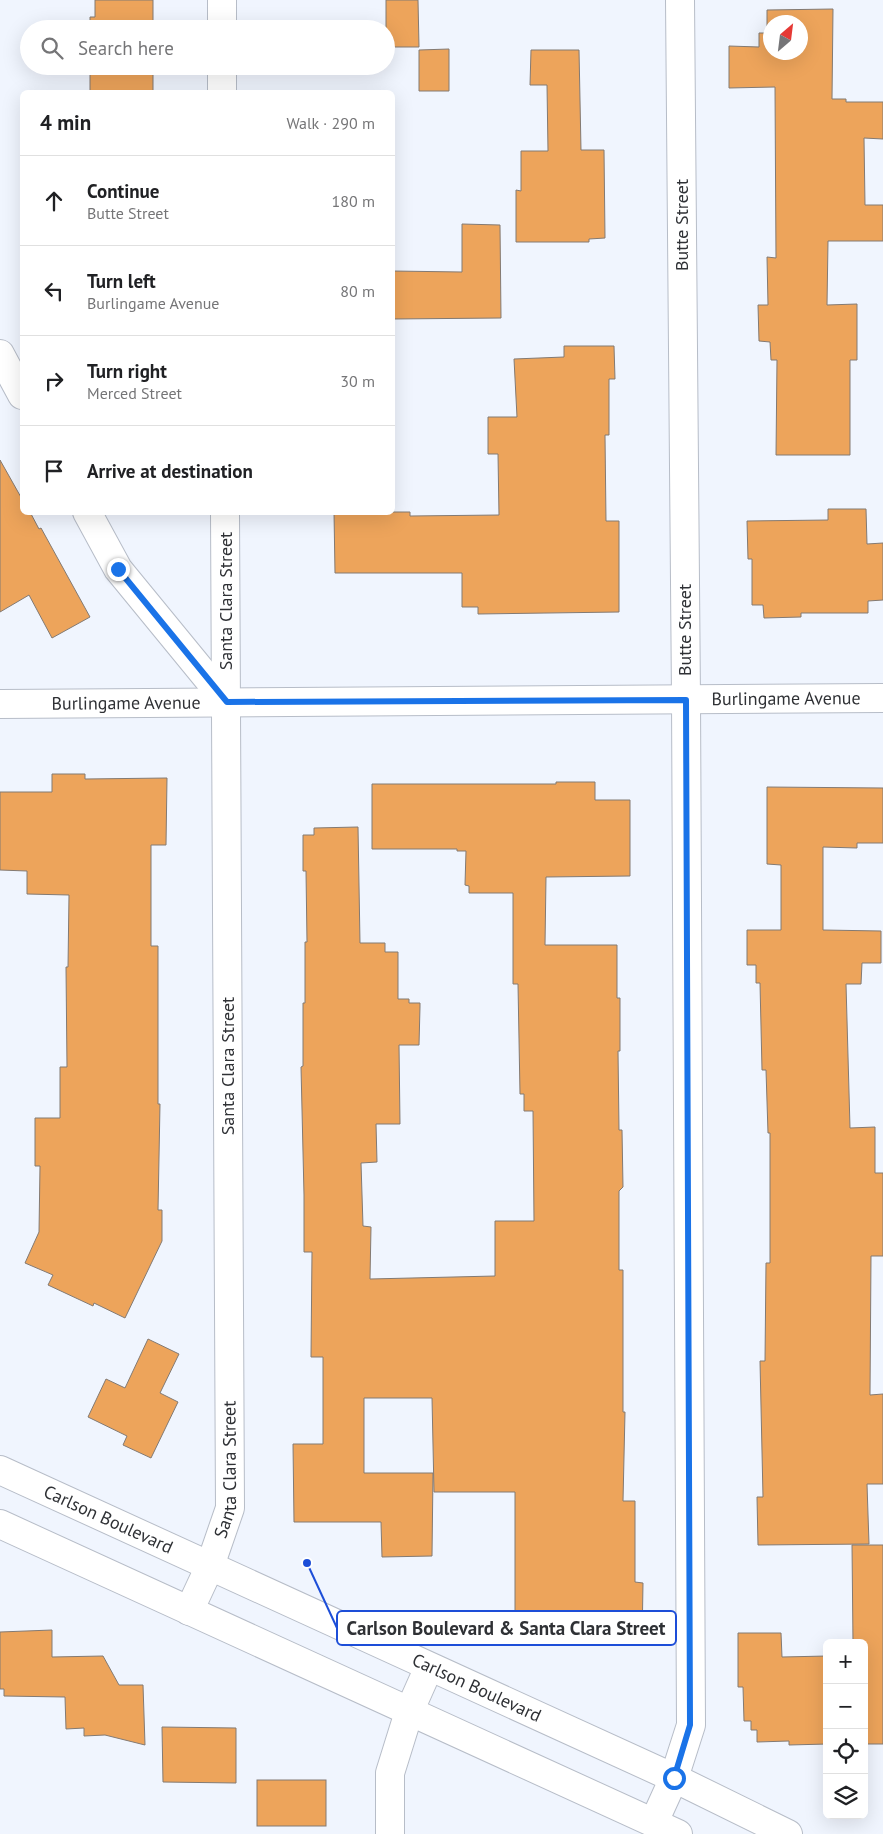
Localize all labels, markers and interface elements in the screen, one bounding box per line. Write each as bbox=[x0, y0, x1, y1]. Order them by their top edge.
north arrow bbox=[763, 15, 808, 60]
search box bbox=[20, 20, 395, 75]
icon: search bbox=[38, 34, 66, 62]
text: Search here bbox=[78, 36, 174, 60]
text: 4 min bbox=[40, 109, 91, 136]
text: Walk · 290 m bbox=[286, 113, 375, 133]
text: Continue bbox=[87, 179, 159, 203]
street label: Butte Street bbox=[670, 179, 693, 271]
icon: ahead bbox=[40, 187, 68, 215]
text: 180 m bbox=[332, 191, 375, 211]
text: Butte Street bbox=[87, 203, 169, 223]
text: Turn left bbox=[87, 269, 156, 293]
icon: left bbox=[40, 277, 68, 305]
text: 80 m bbox=[340, 281, 375, 301]
text: Burlingame Avenue bbox=[87, 293, 220, 313]
text: Turn right bbox=[87, 359, 167, 383]
icon: right bbox=[40, 367, 68, 395]
text: 30 m bbox=[340, 371, 375, 391]
text: Merced Street bbox=[87, 383, 182, 403]
icon: arrive bbox=[40, 457, 68, 485]
text: Arrive at destination bbox=[87, 459, 253, 483]
street label: Santa Clara Street bbox=[214, 532, 237, 670]
route end bbox=[107, 558, 130, 581]
street label: Butte Street bbox=[673, 584, 696, 676]
street label: Burlingame Avenue bbox=[711, 686, 861, 710]
street label: Burlingame Avenue bbox=[51, 691, 201, 715]
street label: Santa Clara Street bbox=[216, 997, 239, 1135]
street label: Santa Clara Street bbox=[208, 1401, 241, 1541]
street label: Carlson Boulevard bbox=[40, 1480, 177, 1558]
callout: Carlson Boulevard & Santa Clara Street bbox=[337, 1611, 676, 1645]
text: Carlson Boulevard & Santa Clara Street bbox=[347, 1616, 666, 1640]
map controls bbox=[823, 1639, 868, 1819]
button: + bbox=[823, 1639, 868, 1684]
street label: Carlson Boulevard bbox=[409, 1648, 545, 1727]
button: − bbox=[823, 1684, 868, 1729]
button: locate bbox=[823, 1729, 868, 1774]
route start bbox=[663, 1767, 686, 1790]
button: layers bbox=[823, 1774, 868, 1819]

